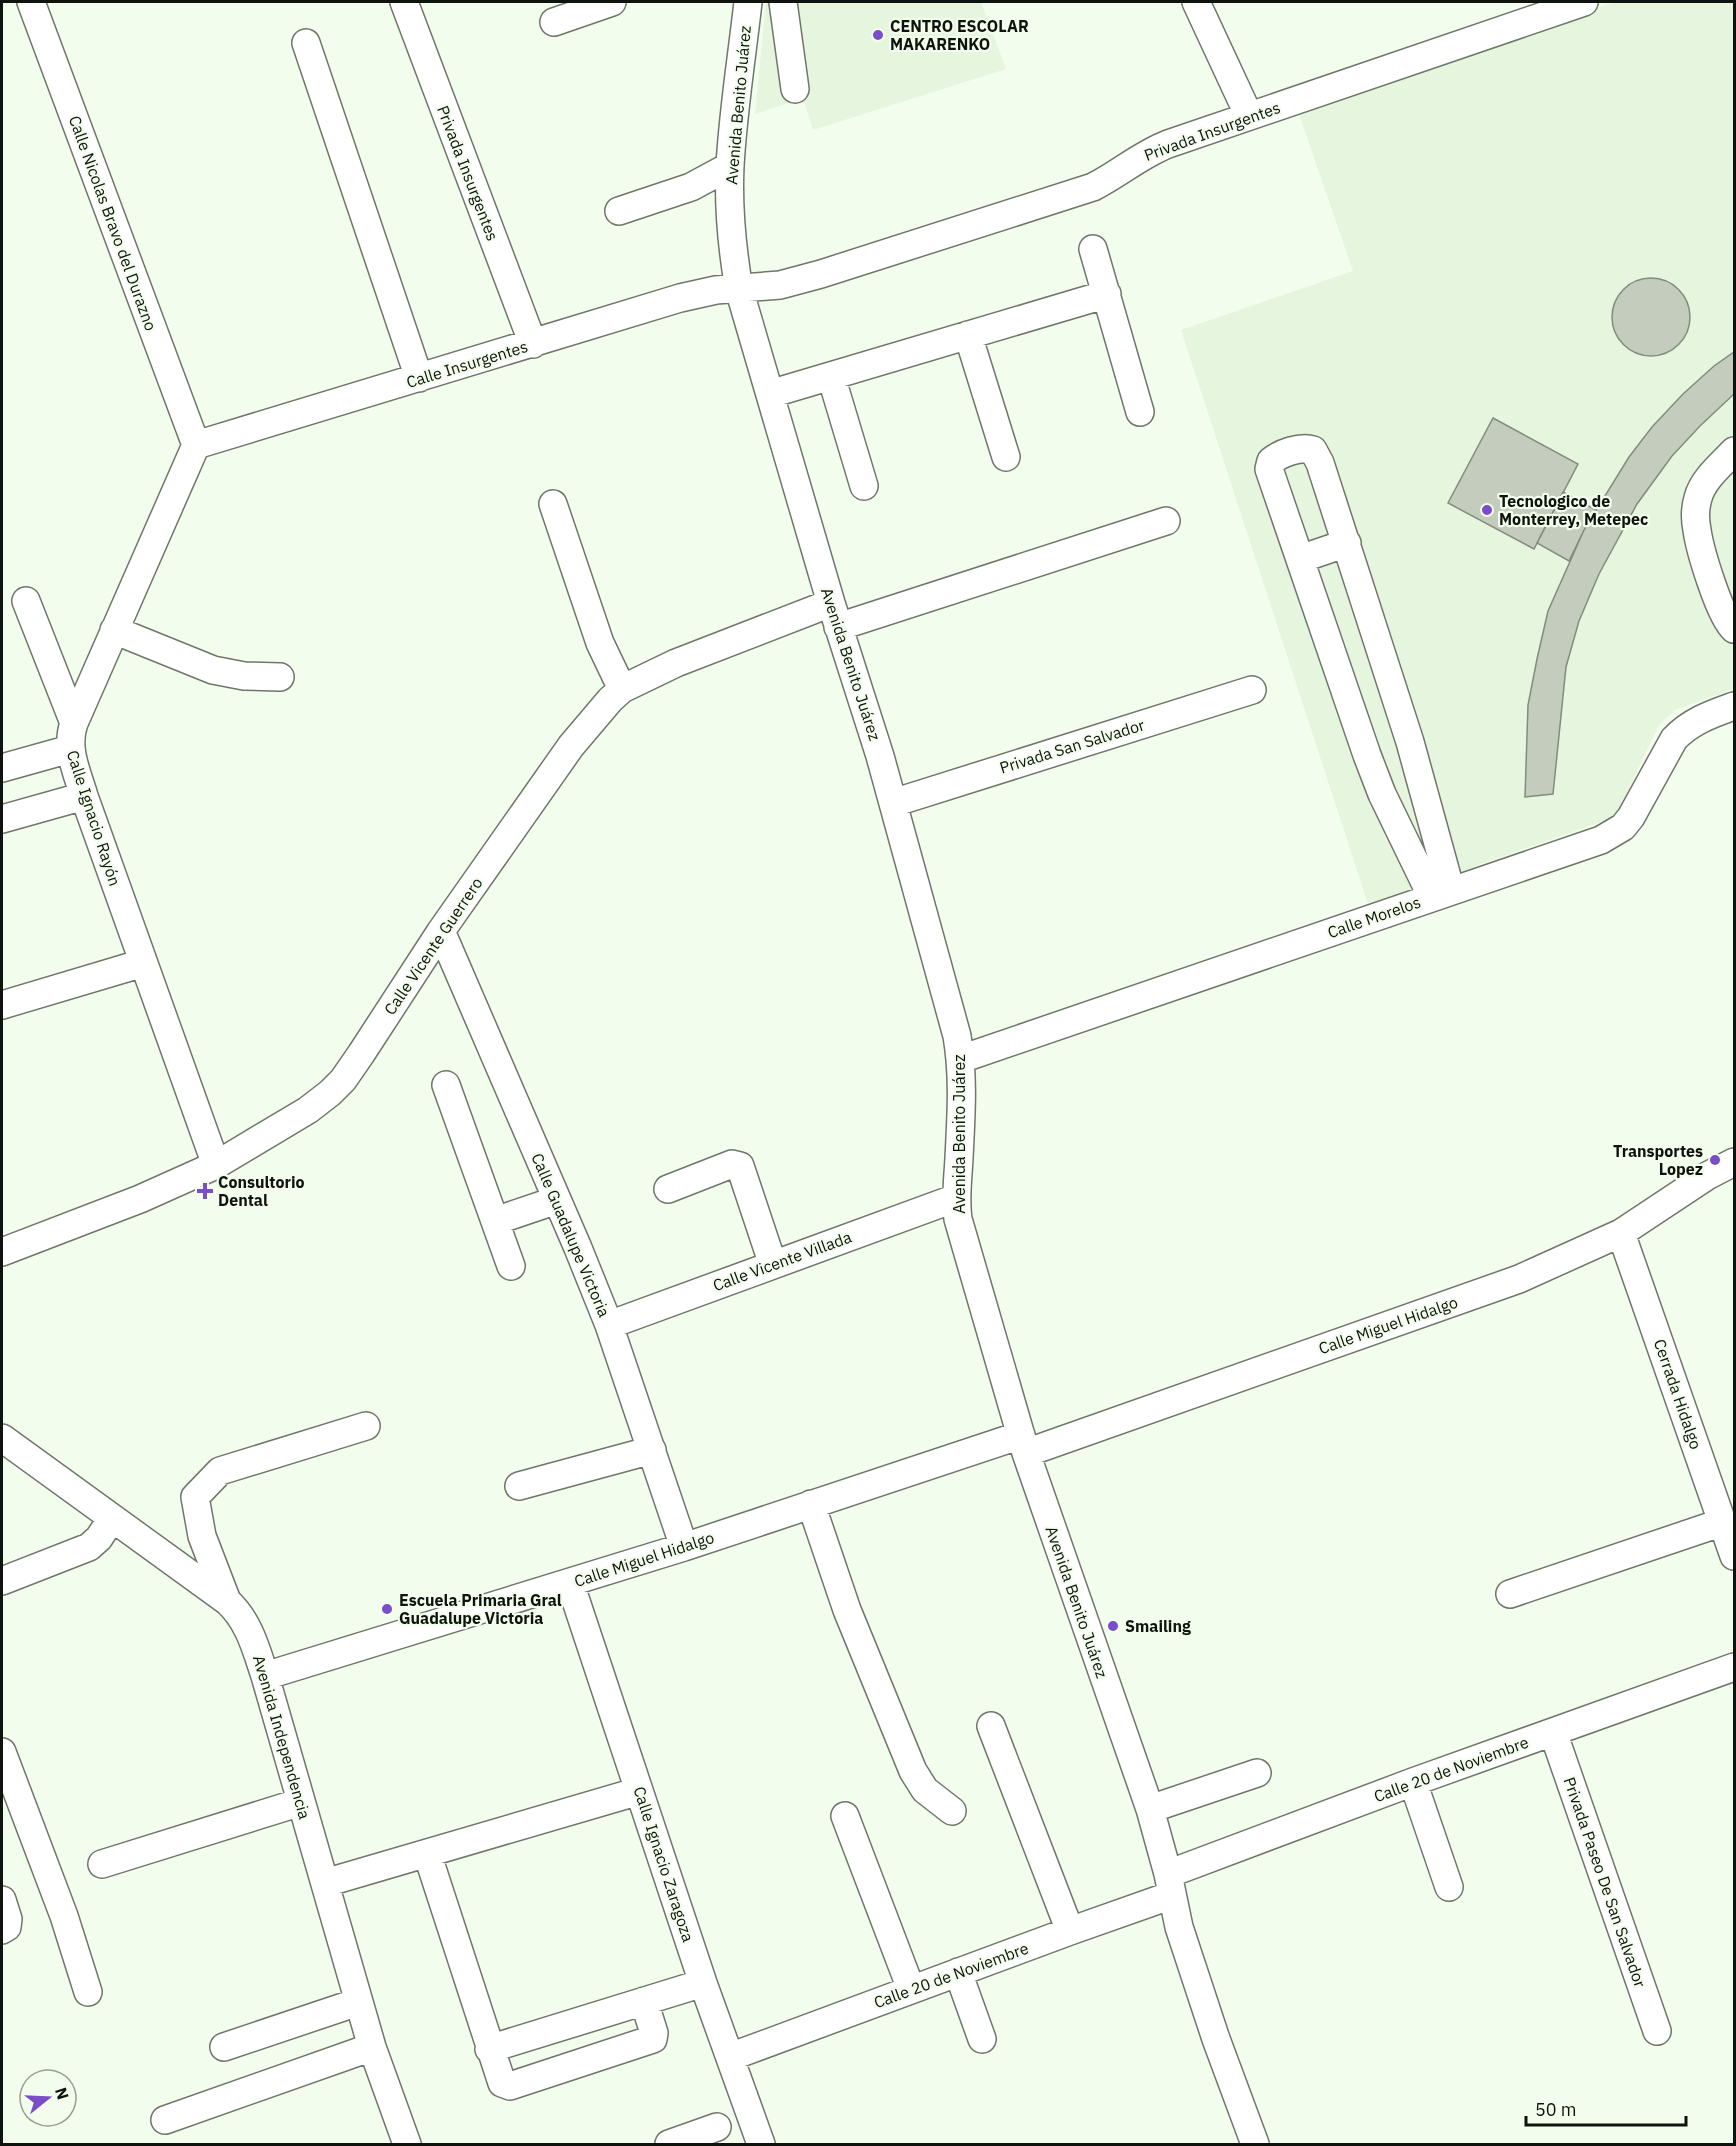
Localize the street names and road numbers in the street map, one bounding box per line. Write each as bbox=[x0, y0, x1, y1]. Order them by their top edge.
street label: Avenida Benito Juárez bbox=[721, 25, 755, 185]
street label: Privada Insurgentes bbox=[1141, 97, 1283, 165]
street label: Privada Insurgentes bbox=[433, 102, 503, 244]
street label: Calle Nicolas Bravo del Durazno bbox=[65, 113, 161, 333]
street label: Calle Insurgentes bbox=[404, 336, 530, 392]
street label: Avenida Benito Juárez bbox=[817, 585, 885, 743]
street label: Privada San Salvador bbox=[997, 714, 1147, 778]
street label: Calle Ignacio Rayón bbox=[63, 748, 125, 888]
street label: Calle Vicente Guerrero bbox=[380, 873, 486, 1019]
street label: Calle Morelos bbox=[1325, 892, 1423, 942]
street label: Avenida Benito Juárez bbox=[949, 1054, 969, 1214]
street label: Calle Guadalupe Victoria bbox=[527, 1150, 615, 1320]
street label: Calle Vicente Villada bbox=[710, 1226, 854, 1295]
street label: Calle Miguel Hidalgo bbox=[1316, 1292, 1460, 1358]
street label: Cerrada Hidalgo bbox=[1650, 1336, 1706, 1452]
street label: Avenida Benito Juárez bbox=[1042, 1523, 1112, 1681]
street label: Calle Miguel Hidalgo bbox=[572, 1527, 716, 1591]
street label: Avenida Independencia bbox=[249, 1653, 315, 1822]
street label: Calle 20 de Noviembre bbox=[1371, 1732, 1531, 1806]
street label: Privada Paseo De San Salvador bbox=[1560, 1774, 1650, 1990]
street label: Calle Ignacio Zaragoza bbox=[629, 1784, 699, 1945]
street label: Calle 20 de Noviembre bbox=[871, 1938, 1031, 2012]

